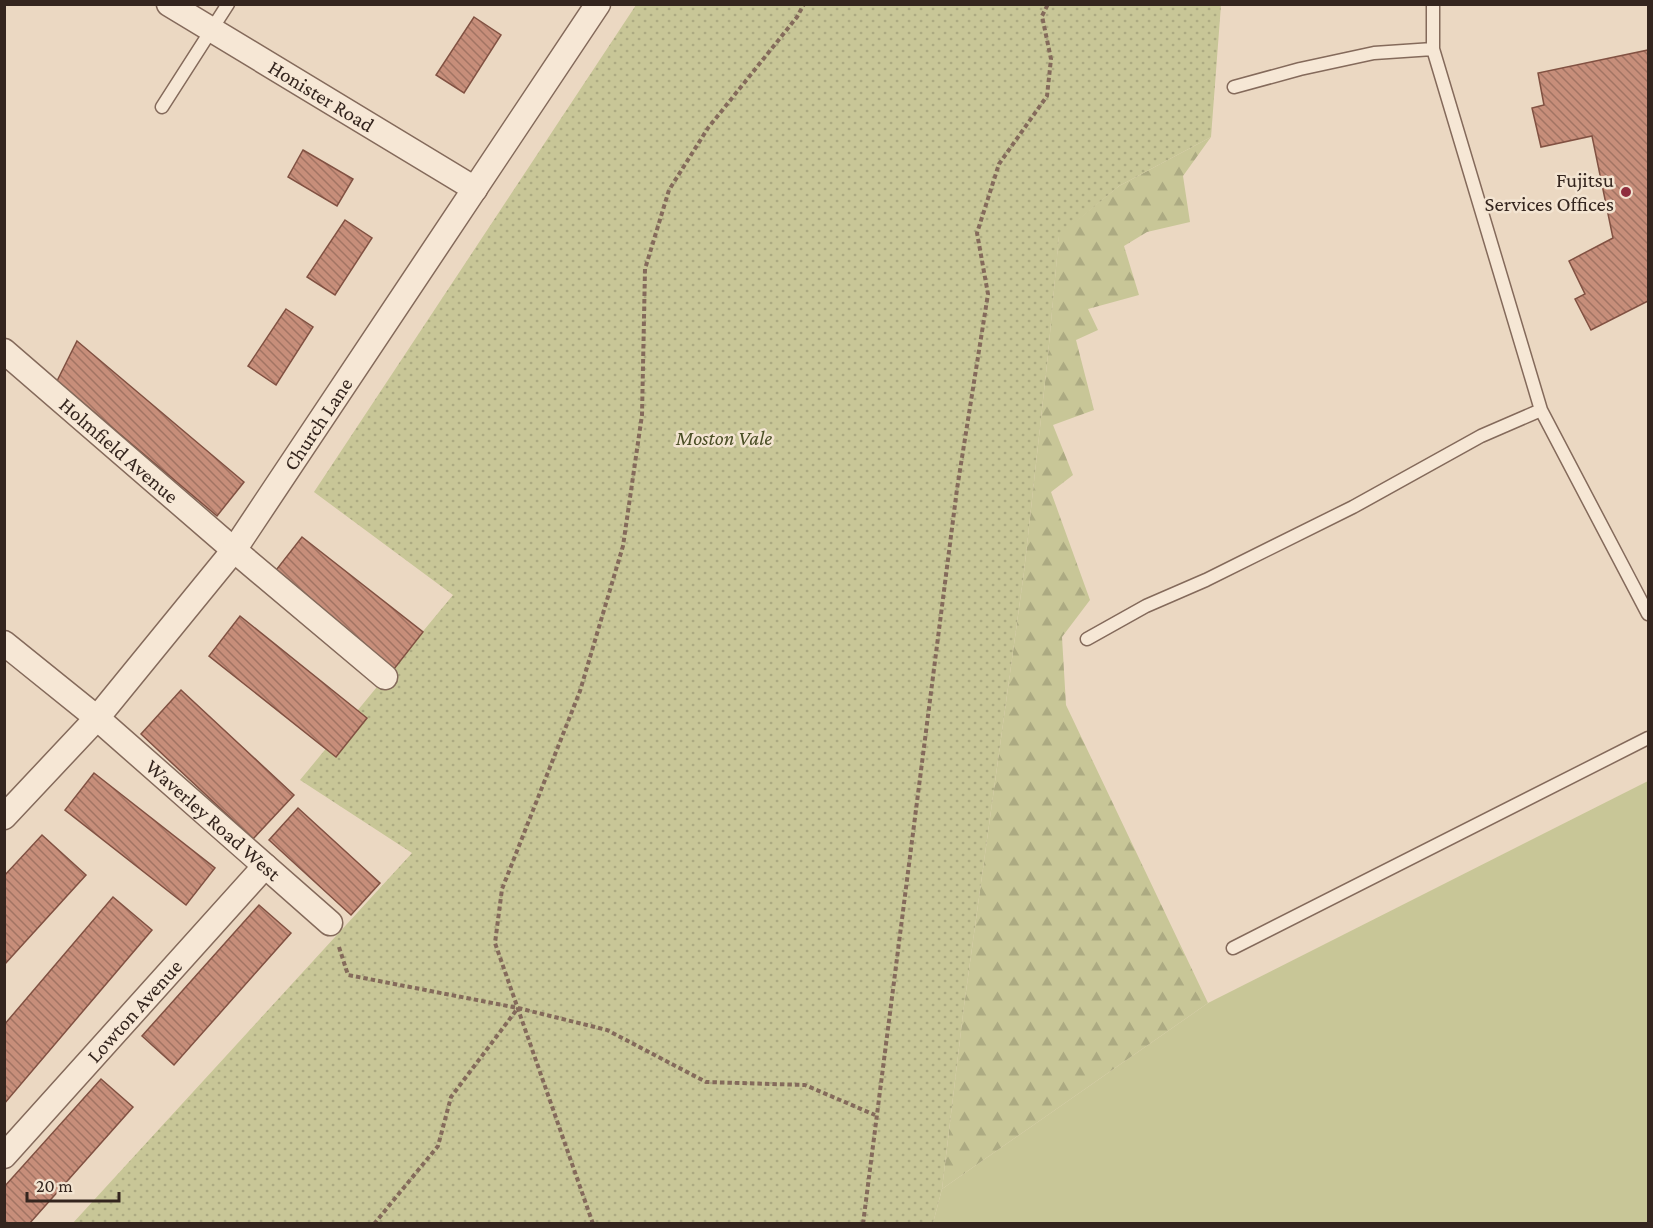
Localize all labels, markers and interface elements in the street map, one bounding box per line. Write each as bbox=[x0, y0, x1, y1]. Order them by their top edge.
street label: Honister Road bbox=[264, 55, 379, 137]
place label: Fujitsu Services Offices bbox=[1485, 168, 1614, 216]
marker: Fujitsu Services Offices bbox=[1619, 185, 1633, 199]
street label: Church Lane bbox=[278, 373, 357, 475]
street label: Holmfield Avenue bbox=[55, 392, 183, 508]
park label: Moston Vale bbox=[675, 426, 772, 450]
street label: Waverley Road West bbox=[141, 754, 286, 887]
street label: Lowton Avenue bbox=[82, 954, 187, 1068]
scale bar bbox=[27, 1165, 118, 1203]
text: 20 m bbox=[36, 1176, 73, 1196]

